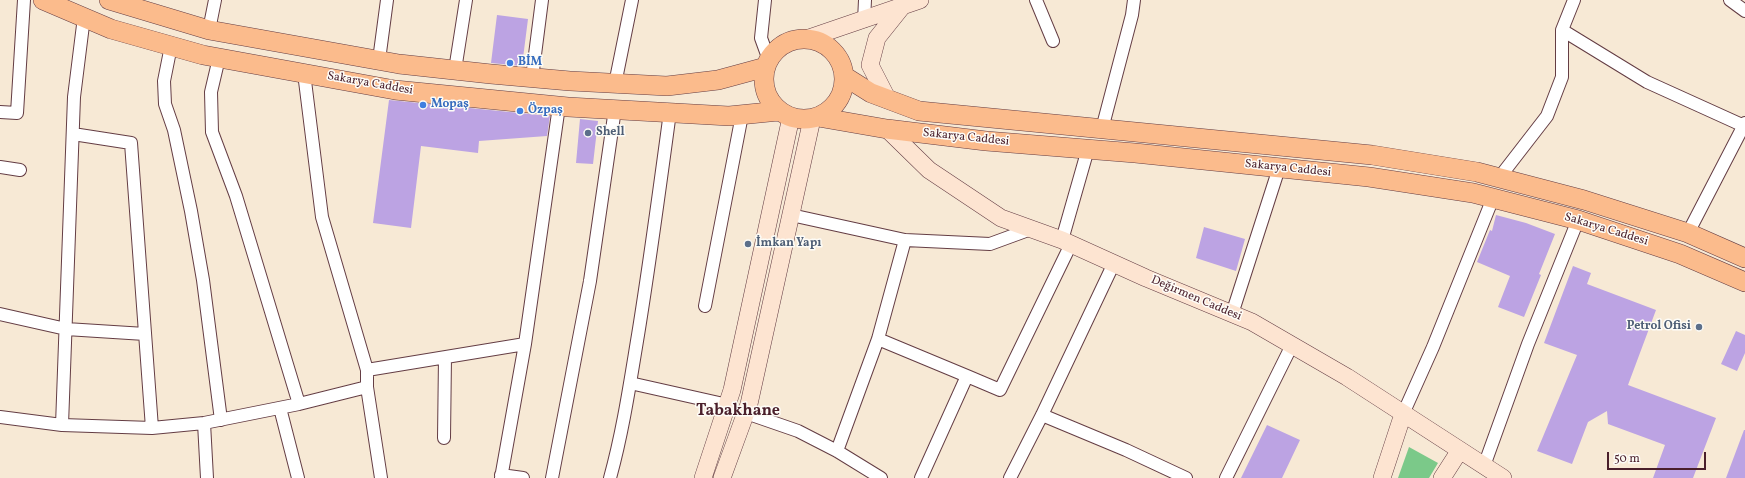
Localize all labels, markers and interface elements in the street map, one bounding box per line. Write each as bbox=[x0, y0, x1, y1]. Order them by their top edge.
place label: BİM bbox=[518, 56, 542, 70]
marker: BİM bbox=[505, 58, 515, 68]
street label: Sakarya Caddesi bbox=[326, 69, 414, 99]
place label: Mopaş bbox=[431, 98, 469, 112]
marker: Mopaş bbox=[418, 100, 428, 110]
place label: Özpaş bbox=[528, 104, 563, 118]
marker: Özpaş bbox=[515, 106, 525, 116]
place label: Shell bbox=[596, 126, 625, 140]
street label: Sakarya Caddesi bbox=[922, 126, 1010, 150]
marker: Shell bbox=[583, 128, 593, 138]
street label: Sakarya Caddesi bbox=[1244, 157, 1332, 181]
street label: Sakarya Caddesi bbox=[1562, 210, 1650, 250]
place label: İmkan Yapı bbox=[756, 237, 821, 251]
marker: İmkan Yapı bbox=[743, 239, 753, 249]
street label: Değirmen Caddesi bbox=[1149, 273, 1243, 325]
place label: Petrol Ofisi bbox=[1627, 320, 1691, 334]
marker: Petrol Ofisi bbox=[1694, 322, 1704, 332]
district label: Tabakhane bbox=[696, 402, 780, 422]
scale bar bbox=[1609, 444, 1708, 470]
text: 50 m bbox=[1614, 451, 1640, 467]

